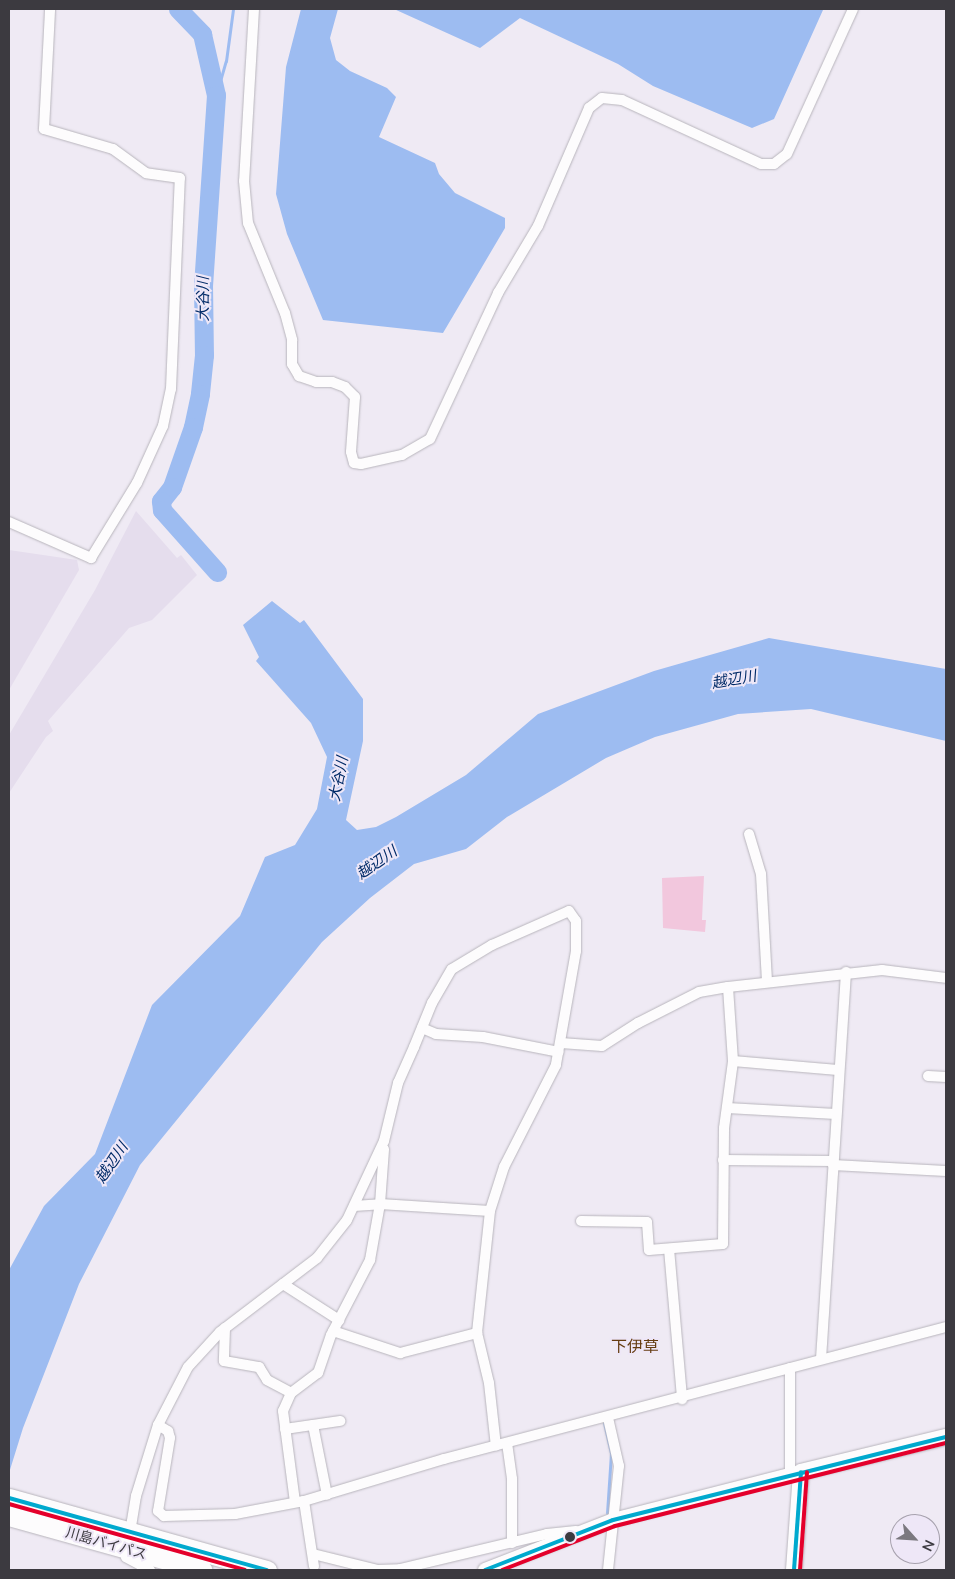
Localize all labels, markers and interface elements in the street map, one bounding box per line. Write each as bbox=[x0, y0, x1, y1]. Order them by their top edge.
water label: 大谷川 bbox=[195, 277, 213, 321]
water label: 越辺川 bbox=[710, 667, 758, 693]
water label: 大谷川 bbox=[326, 755, 352, 803]
water label: 越辺川 bbox=[353, 843, 401, 883]
water label: 越辺川 bbox=[92, 1139, 132, 1187]
district label: 下伊草 bbox=[611, 1337, 659, 1357]
north arrow bbox=[890, 1514, 940, 1564]
street label: 川島バイパス bbox=[63, 1524, 149, 1564]
unlabelled marker bbox=[565, 1532, 575, 1542]
text: N bbox=[917, 1536, 939, 1554]

